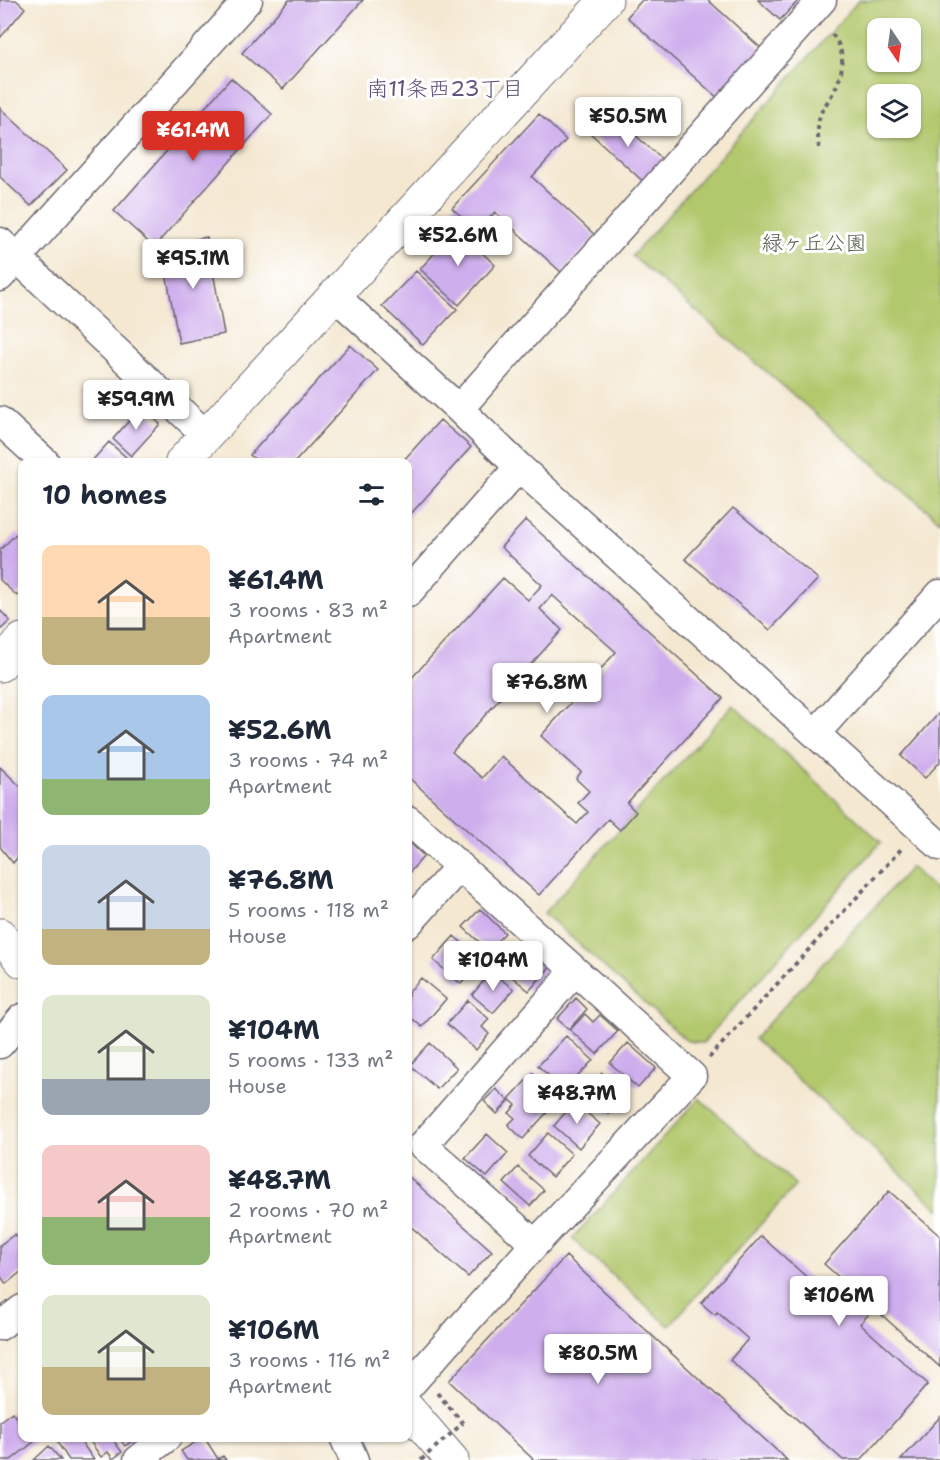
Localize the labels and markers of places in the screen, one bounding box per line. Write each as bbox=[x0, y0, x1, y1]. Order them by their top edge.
pin: ¥50.5M bbox=[579, 97, 677, 148]
pin: ¥61.4M bbox=[144, 111, 242, 162]
pin: ¥52.6M bbox=[409, 216, 507, 267]
pin: ¥95.1M bbox=[144, 239, 242, 290]
pin: ¥59.9M bbox=[87, 380, 185, 431]
pin: ¥76.8M bbox=[498, 663, 596, 714]
pin: ¥104M bbox=[451, 941, 535, 992]
pin: ¥48.7M bbox=[528, 1074, 626, 1125]
pin: ¥106M bbox=[797, 1276, 881, 1327]
pin: ¥80.5M bbox=[549, 1334, 647, 1385]

